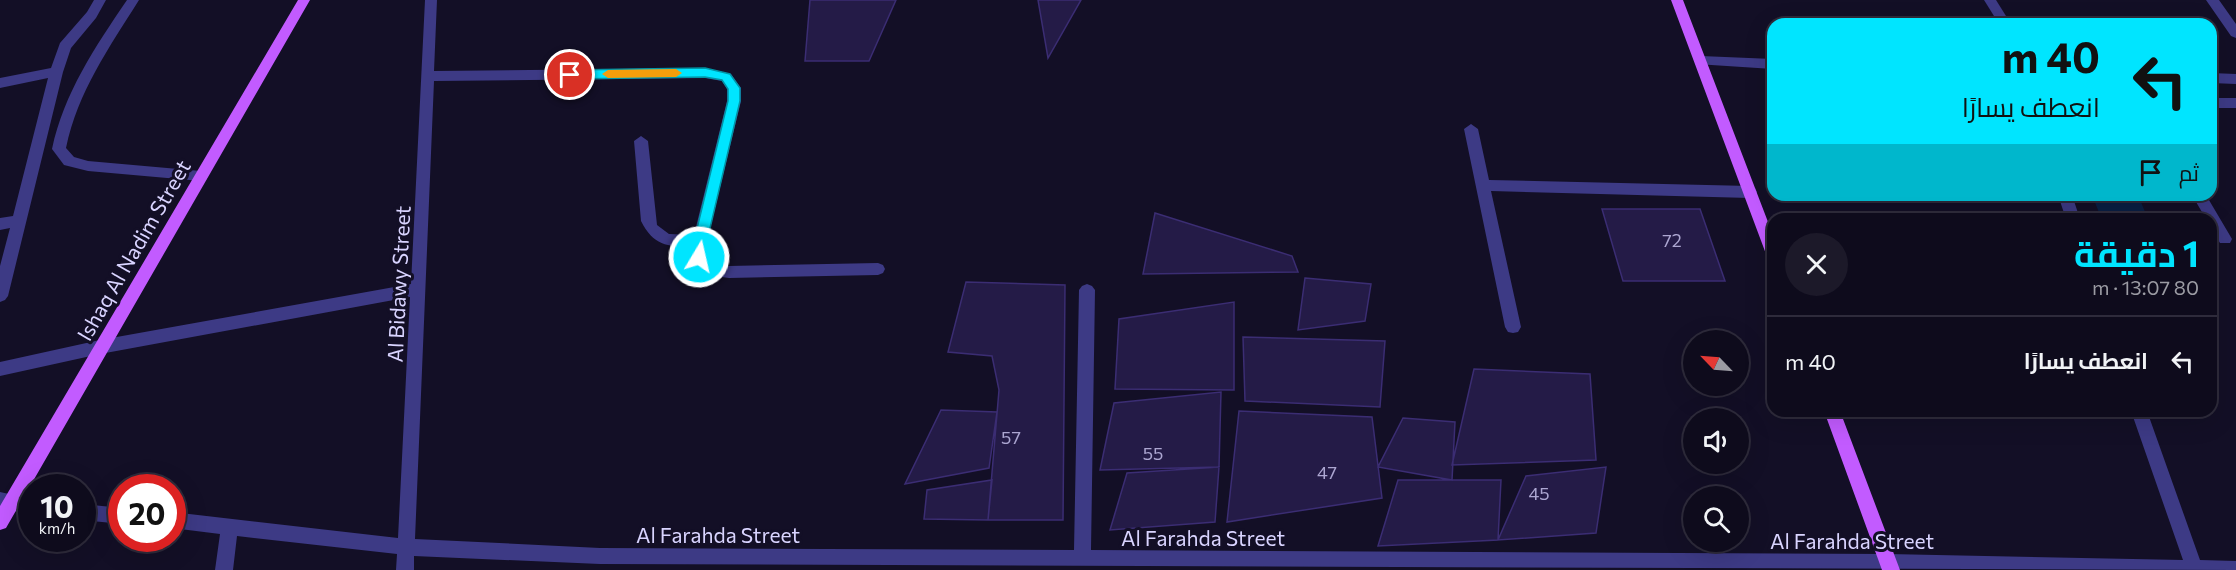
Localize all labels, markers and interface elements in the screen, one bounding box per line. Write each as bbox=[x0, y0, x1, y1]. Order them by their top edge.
text: 40 m bbox=[2002, 30, 2100, 82]
icon: left bbox=[2121, 42, 2199, 120]
pin bbox=[544, 49, 595, 100]
icon: arrive bbox=[553, 58, 586, 91]
text: انعطف يسارًا bbox=[1962, 90, 2100, 123]
street label: Ishaq Al Nadim Street bbox=[71, 155, 195, 345]
icon: arrive bbox=[2134, 156, 2167, 189]
text: ثم bbox=[2179, 159, 2199, 186]
street label: Al Bidawy Street bbox=[381, 205, 415, 363]
position arrow bbox=[667, 225, 731, 289]
house number: 72 bbox=[1662, 229, 1682, 251]
text: 1 دقيقة bbox=[2074, 230, 2199, 274]
button: close bbox=[1785, 233, 1848, 296]
text: 80 m · 13:07 bbox=[2092, 275, 2199, 299]
north arrow bbox=[1683, 330, 1749, 396]
map controls bbox=[1683, 330, 1749, 552]
icon: left bbox=[2166, 345, 2199, 378]
text: انعطف يسارًا bbox=[2024, 347, 2148, 374]
text: 40 m bbox=[1785, 348, 1836, 375]
button: sound bbox=[1683, 408, 1749, 474]
house number: 57 bbox=[1001, 426, 1021, 448]
house number: 55 bbox=[1143, 442, 1163, 464]
house number: 47 bbox=[1317, 461, 1337, 483]
speed limit sign: 20 bbox=[108, 474, 186, 552]
house number: 45 bbox=[1528, 482, 1550, 504]
button: search bbox=[1683, 486, 1749, 552]
text: 10 bbox=[40, 487, 74, 524]
text: km/h bbox=[39, 519, 75, 537]
street label: Al Farahda Street bbox=[636, 522, 800, 547]
street label: Al Farahda Street bbox=[1121, 525, 1285, 550]
street label: Al Farahda Street bbox=[1770, 528, 1934, 553]

